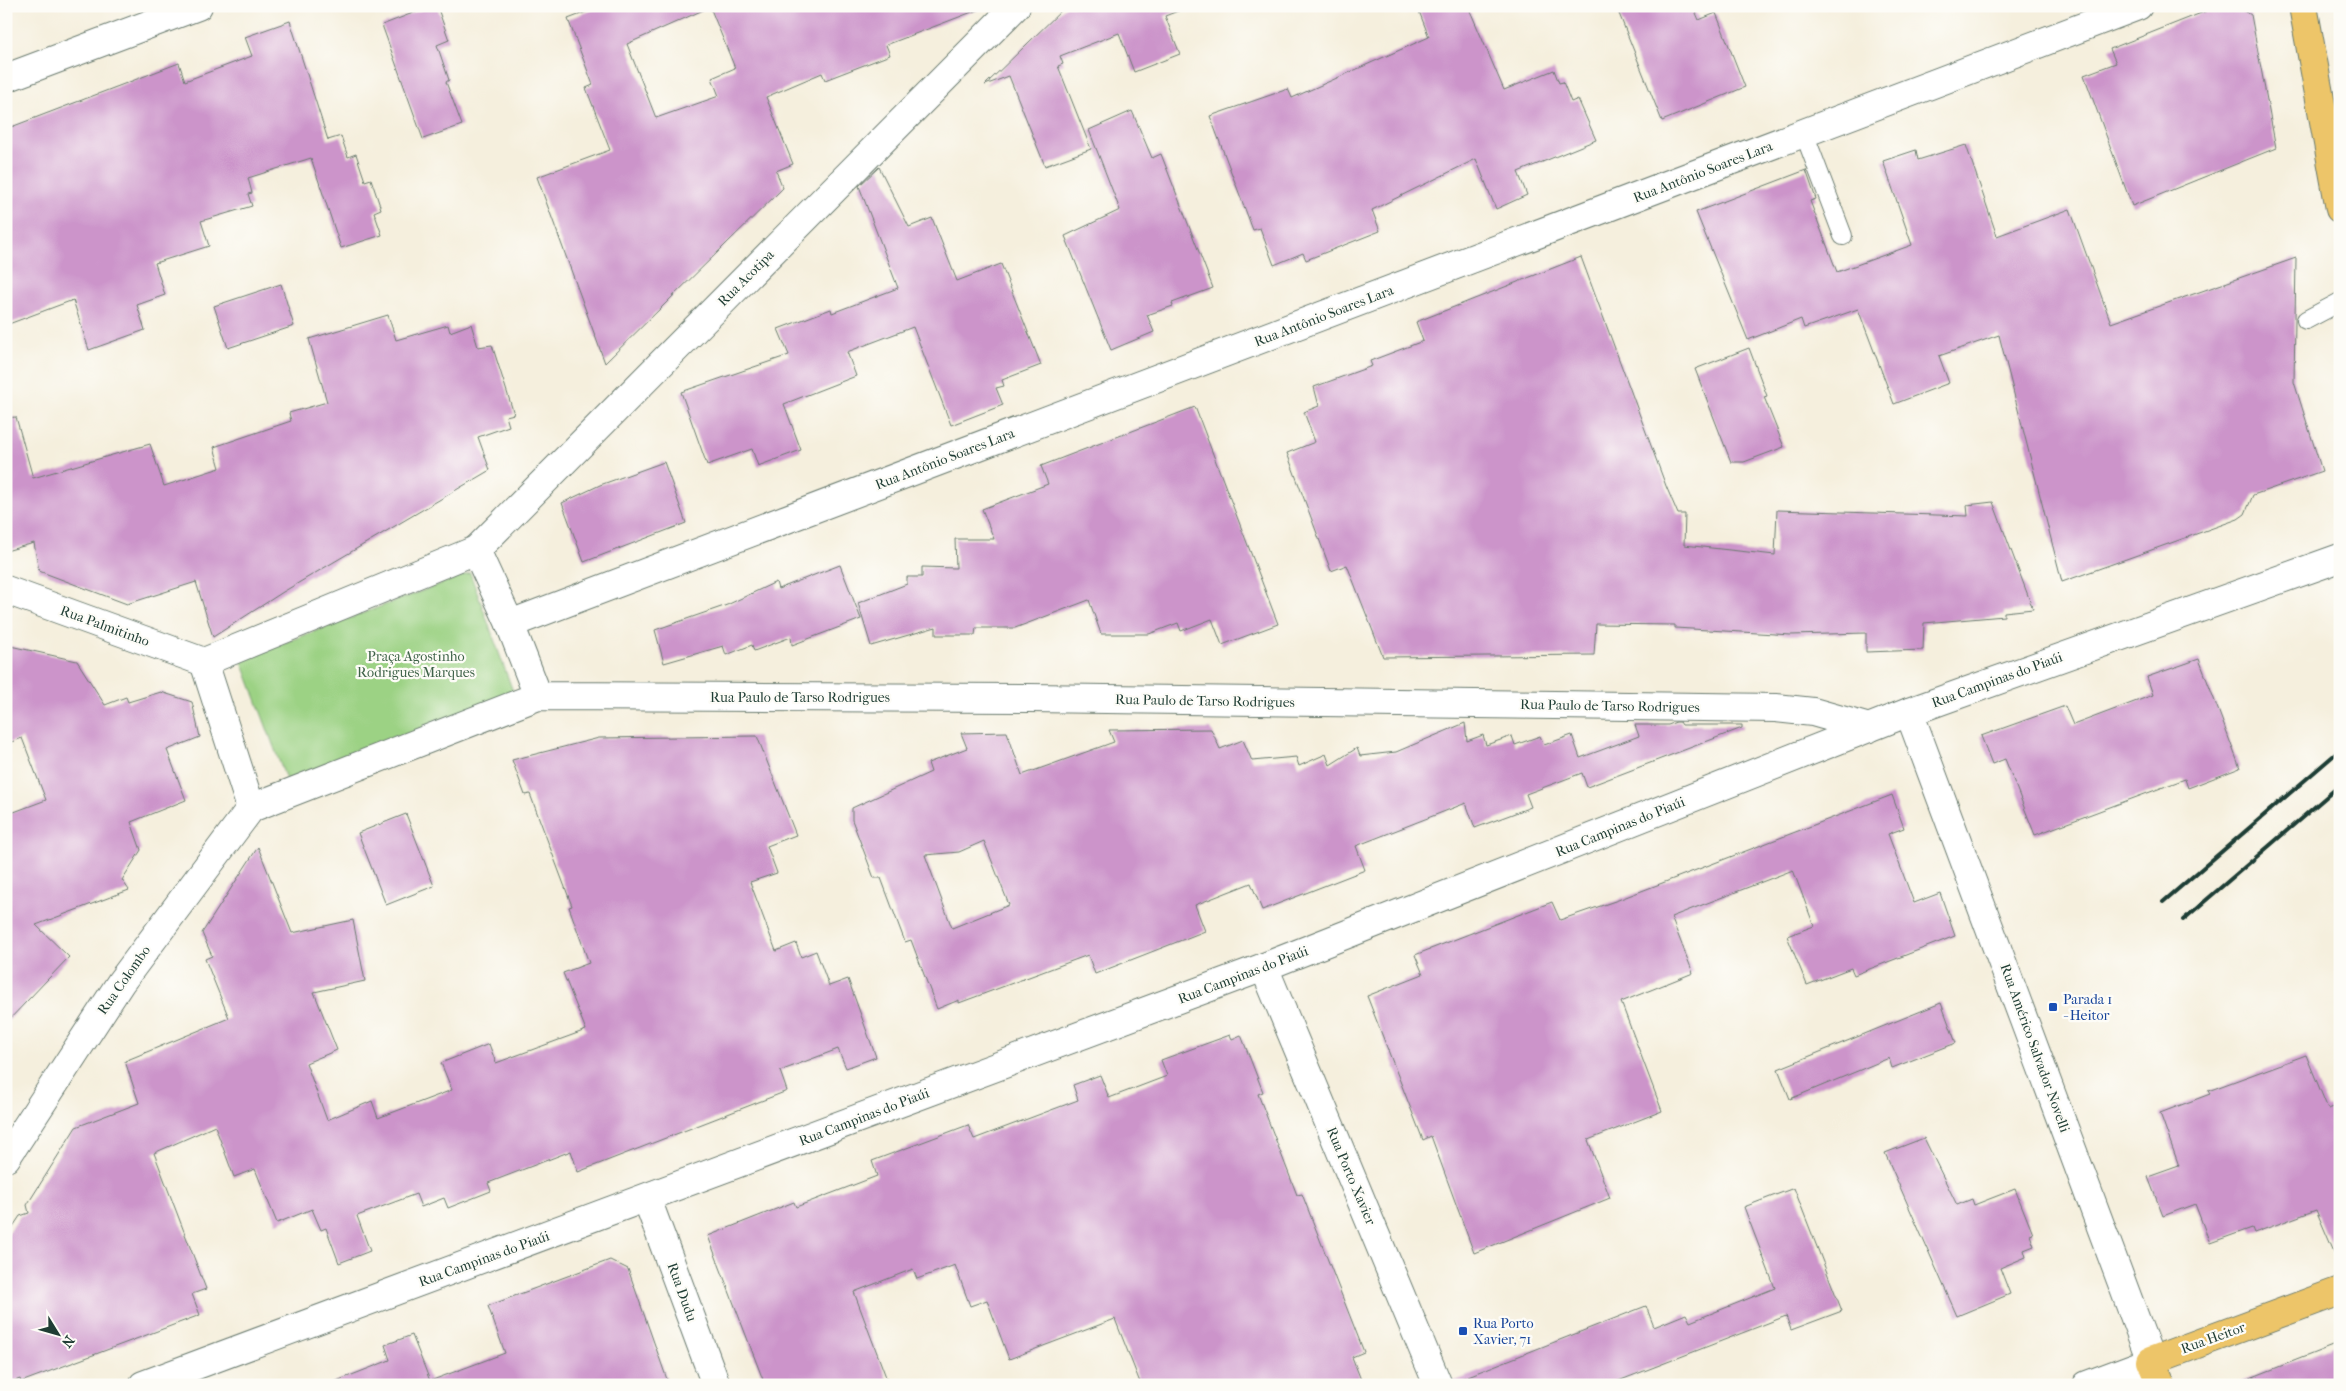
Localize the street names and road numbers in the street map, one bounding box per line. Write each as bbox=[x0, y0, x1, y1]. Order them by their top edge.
street label: Rua Antônio Soares Lara bbox=[1631, 137, 1776, 206]
street label: Rua Acotipa bbox=[714, 246, 778, 310]
street label: Rua Antônio Soares Lara bbox=[1252, 281, 1397, 350]
street label: Rua Antônio Soares Lara bbox=[873, 424, 1018, 493]
street label: Rua Palmitinho bbox=[58, 602, 152, 650]
street label: Rua Campinas do Piaúi bbox=[1929, 648, 2065, 712]
street label: Rua Paulo de Tarso Rodrigues bbox=[710, 689, 890, 706]
street label: Rua Paulo de Tarso Rodrigues bbox=[1115, 691, 1295, 711]
street label: Rua Paulo de Tarso Rodrigues bbox=[1520, 696, 1700, 716]
street label: Rua Campinas do Piaúi bbox=[1553, 793, 1687, 861]
street label: Rua Colombo bbox=[94, 942, 154, 1018]
street label: Rua Campinas do Piaúi bbox=[1175, 942, 1311, 1008]
street label: Rua Américo Salvador Novelli bbox=[1997, 961, 2073, 1135]
street label: Rua Campinas do Piaúi bbox=[796, 1084, 932, 1150]
street label: Rua Porto Xavier bbox=[1323, 1125, 1379, 1228]
street label: Rua Campinas do Piaúi bbox=[416, 1227, 552, 1291]
street label: Rua Dudu bbox=[664, 1260, 701, 1324]
street label: Rua Heitor bbox=[2179, 1319, 2248, 1357]

